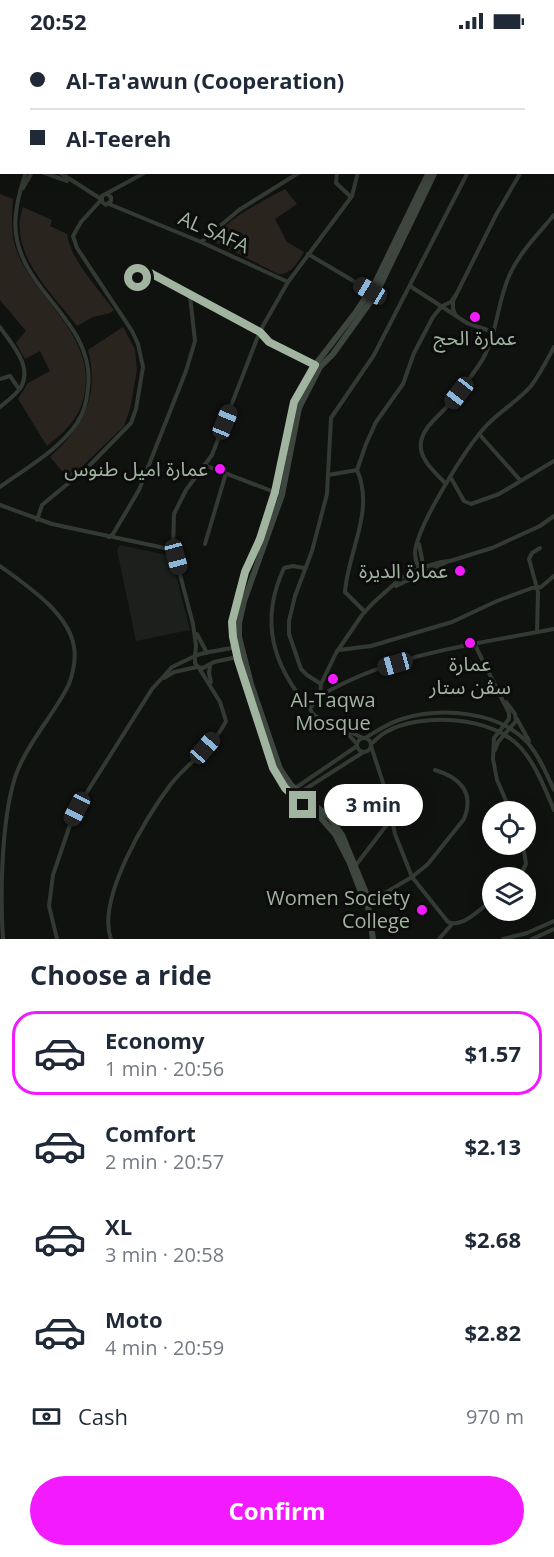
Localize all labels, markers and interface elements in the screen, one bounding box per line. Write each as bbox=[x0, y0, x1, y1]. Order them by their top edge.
text: 20:52 bbox=[30, 6, 87, 36]
text: Al-Ta'awun (Cooperation) bbox=[66, 65, 344, 95]
text: Al-Teereh bbox=[66, 123, 171, 153]
street label: AL SAFA bbox=[175, 204, 254, 259]
route start bbox=[124, 264, 151, 291]
car bbox=[350, 274, 390, 308]
marker: عمارة الحج bbox=[468, 310, 482, 324]
place label: عمارة الحج bbox=[434, 324, 516, 353]
car bbox=[441, 373, 477, 413]
car bbox=[210, 402, 240, 442]
place label: عمارة اميل طنوس bbox=[64, 455, 208, 482]
marker: عمارة اميل طنوس bbox=[213, 462, 227, 476]
car bbox=[163, 537, 189, 577]
place label: عمارة الديرة bbox=[359, 557, 448, 584]
marker: عمارة الديرة bbox=[453, 564, 467, 578]
marker: عمارة سڤن ستار bbox=[463, 636, 477, 650]
car bbox=[375, 650, 415, 678]
place label: عمارة سڤن ستار bbox=[428, 650, 511, 700]
marker: Al-Taqwa Mosque bbox=[326, 672, 340, 686]
place label: Al-Taqwa Mosque bbox=[290, 686, 376, 736]
car bbox=[186, 729, 224, 767]
callout: 3 min bbox=[324, 784, 423, 826]
car bbox=[61, 789, 93, 829]
route end bbox=[289, 791, 316, 818]
text: 3 min bbox=[346, 791, 401, 818]
map controls bbox=[482, 801, 536, 921]
button: locate bbox=[482, 801, 536, 855]
button: layers bbox=[482, 867, 536, 921]
place label: Women Society College bbox=[266, 884, 411, 934]
marker: Women Society College bbox=[415, 903, 429, 917]
text: Choose a ride bbox=[30, 956, 212, 993]
text: Economy bbox=[105, 1025, 204, 1055]
icon: car bbox=[33, 1026, 87, 1080]
text: $1.57 bbox=[464, 1038, 521, 1068]
text: 1 min · 20:56 bbox=[105, 1055, 224, 1082]
text: Comfort bbox=[105, 1118, 196, 1148]
icon: car bbox=[33, 1119, 87, 1173]
text: $2.13 bbox=[464, 1131, 521, 1161]
text: 2 min · 20:57 bbox=[105, 1148, 224, 1175]
text: XL bbox=[105, 1211, 132, 1241]
icon: car bbox=[33, 1212, 87, 1266]
text: $2.68 bbox=[464, 1224, 521, 1254]
text: 3 min · 20:58 bbox=[105, 1241, 224, 1268]
text: Moto bbox=[105, 1304, 163, 1334]
icon: car bbox=[33, 1305, 87, 1359]
text: $2.82 bbox=[464, 1317, 521, 1347]
text: 4 min · 20:59 bbox=[105, 1334, 224, 1361]
icon: cash bbox=[30, 1400, 63, 1433]
text: Cash bbox=[78, 1401, 128, 1431]
text: 970 m bbox=[466, 1403, 524, 1430]
button: Confirm bbox=[30, 1476, 524, 1545]

